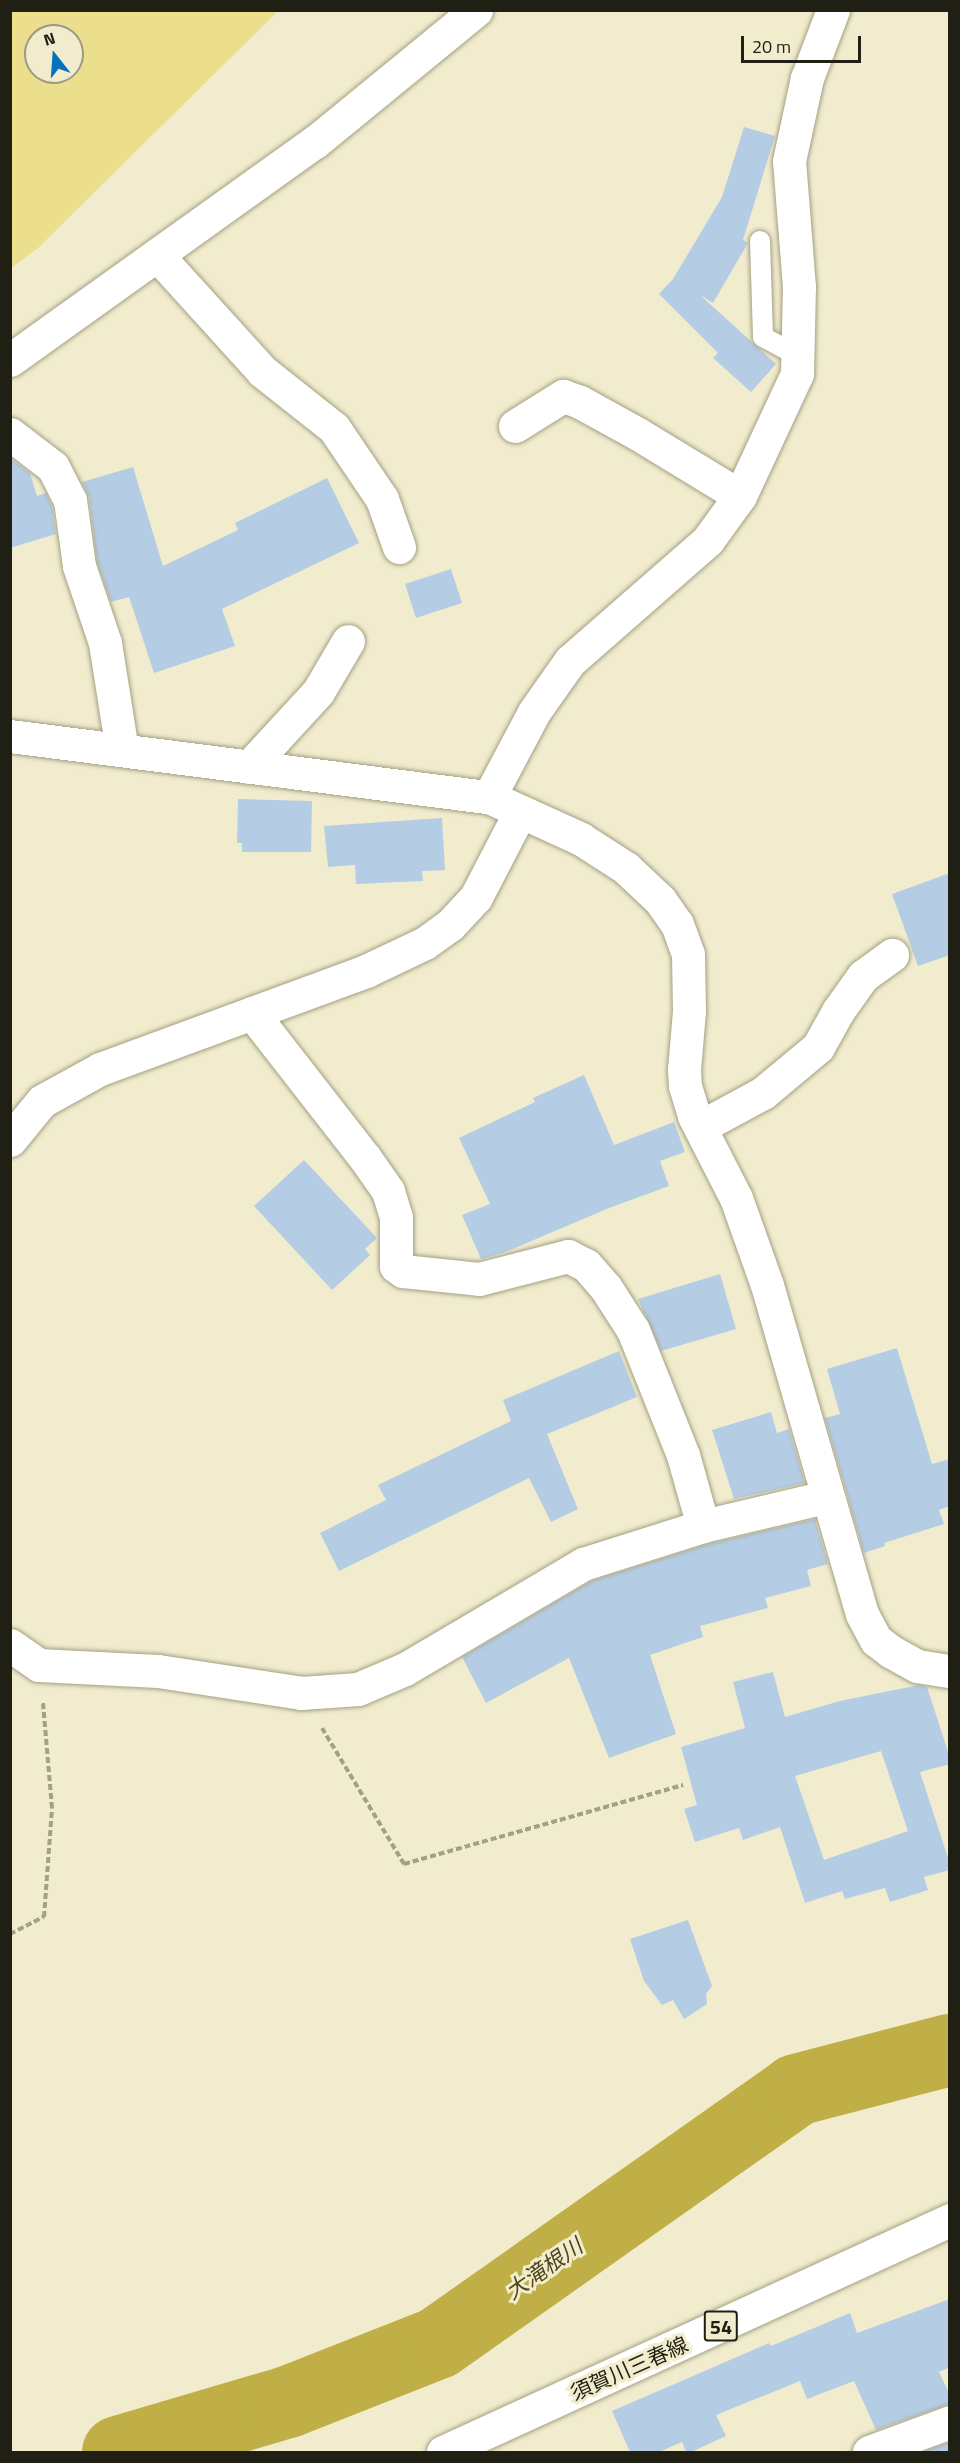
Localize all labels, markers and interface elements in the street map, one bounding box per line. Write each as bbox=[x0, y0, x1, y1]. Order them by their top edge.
north arrow bbox=[24, 24, 84, 84]
scale bar bbox=[744, 24, 864, 62]
text: N bbox=[41, 26, 58, 52]
text: 20 m bbox=[752, 33, 791, 60]
water label: 大滝根川 bbox=[500, 2233, 588, 2305]
road number: 54 bbox=[703, 2309, 739, 2343]
street label: 須賀川三春線 bbox=[566, 2331, 692, 2405]

